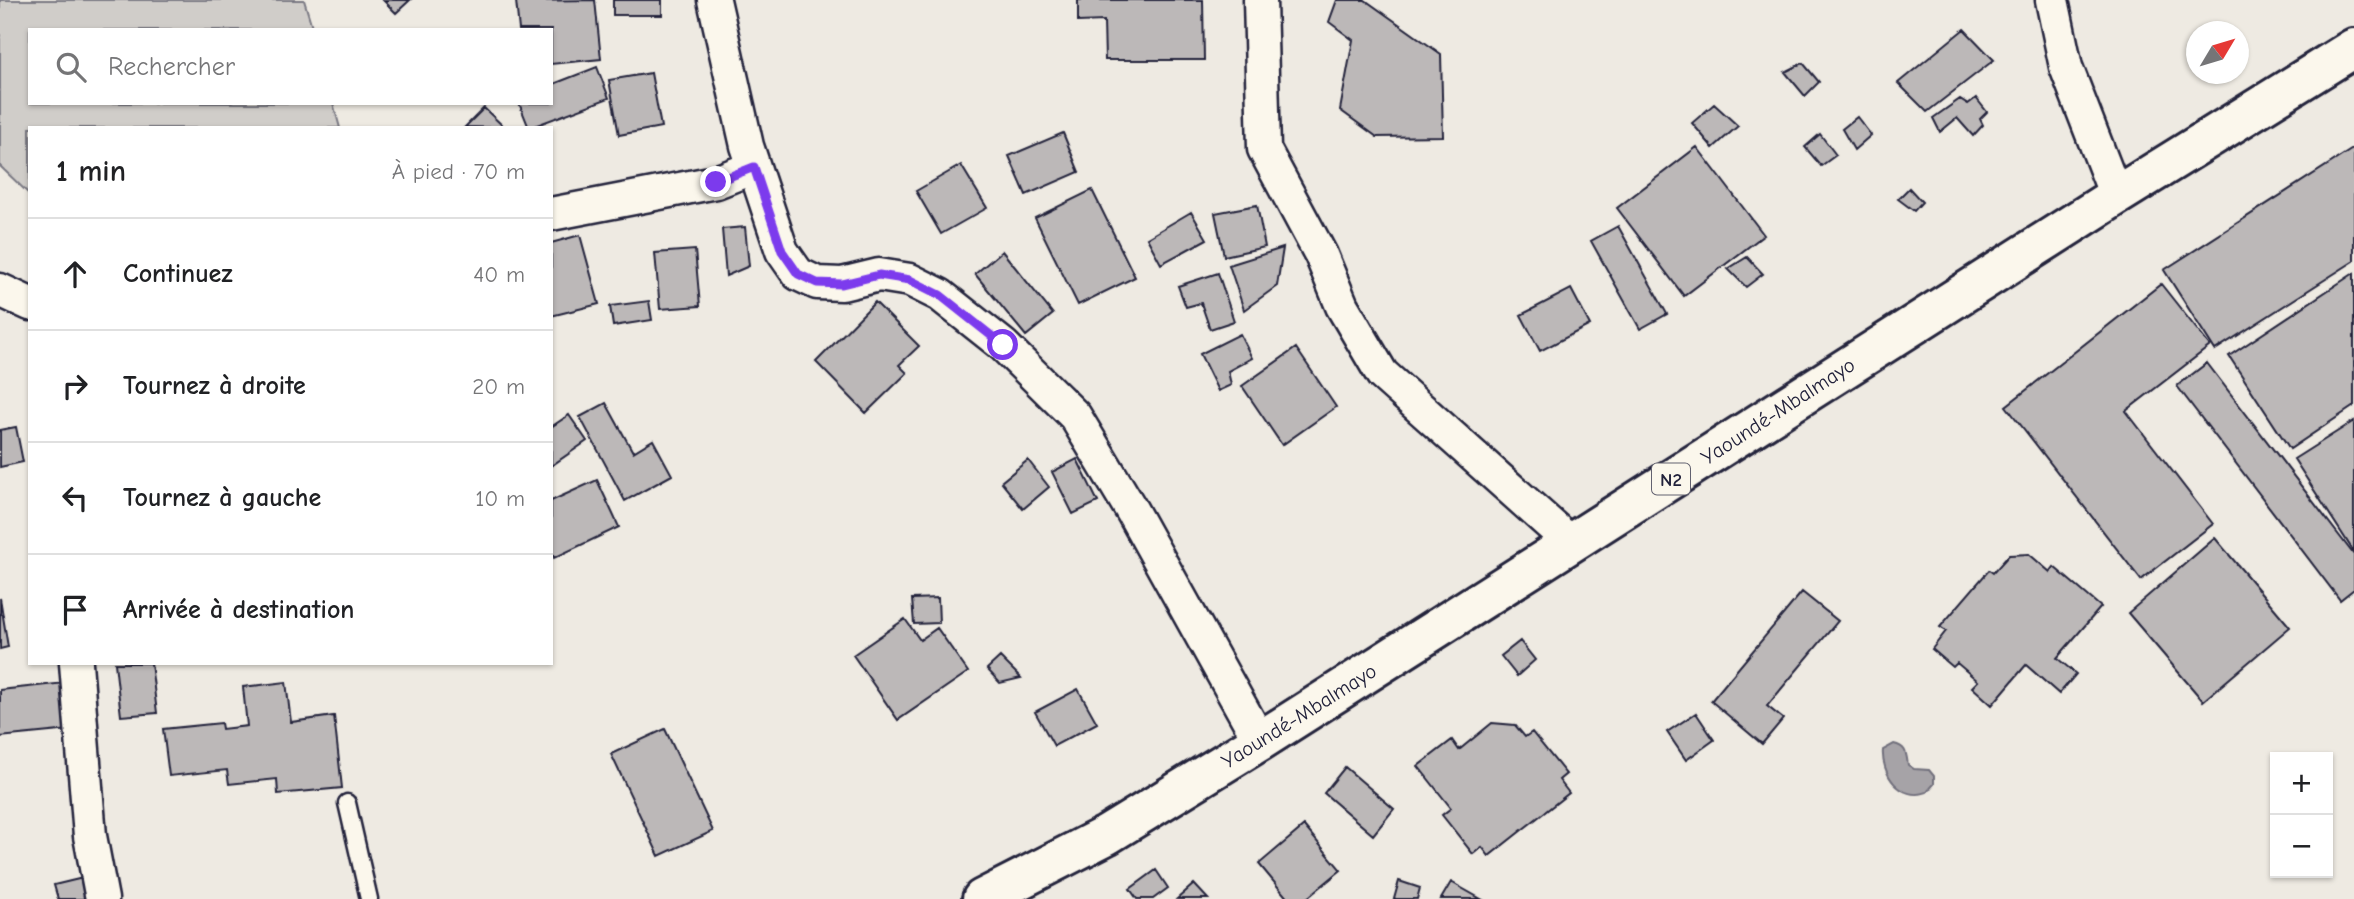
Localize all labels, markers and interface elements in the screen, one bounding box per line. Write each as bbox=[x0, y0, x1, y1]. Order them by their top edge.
north arrow bbox=[2186, 21, 2249, 84]
search box bbox=[28, 28, 553, 105]
icon: search bbox=[52, 48, 90, 86]
text: Rechercher bbox=[108, 52, 235, 82]
text: 1 min bbox=[56, 154, 126, 189]
text: À pied · 70 m bbox=[392, 158, 525, 185]
route end bbox=[700, 166, 731, 197]
icon: ahead bbox=[56, 255, 94, 293]
text: Continuez bbox=[123, 259, 233, 289]
text: 40 m bbox=[473, 261, 525, 288]
route start bbox=[987, 329, 1018, 360]
street label: Yaoundé-Mbalmayo bbox=[1697, 352, 1859, 470]
icon: right bbox=[56, 367, 94, 405]
text: Tournez à droite bbox=[123, 371, 306, 401]
text: 20 m bbox=[472, 373, 525, 400]
road number: N2 bbox=[1652, 464, 1690, 494]
icon: left bbox=[56, 479, 94, 517]
text: Tournez à gauche bbox=[123, 483, 321, 513]
text: 10 m bbox=[475, 485, 525, 512]
icon: arrive bbox=[56, 591, 94, 629]
text: Arrivée à destination bbox=[123, 595, 354, 625]
street label: Yaoundé-Mbalmayo bbox=[1217, 659, 1381, 773]
map controls bbox=[2270, 752, 2333, 878]
button: + bbox=[2270, 752, 2333, 815]
button: − bbox=[2270, 815, 2333, 878]

